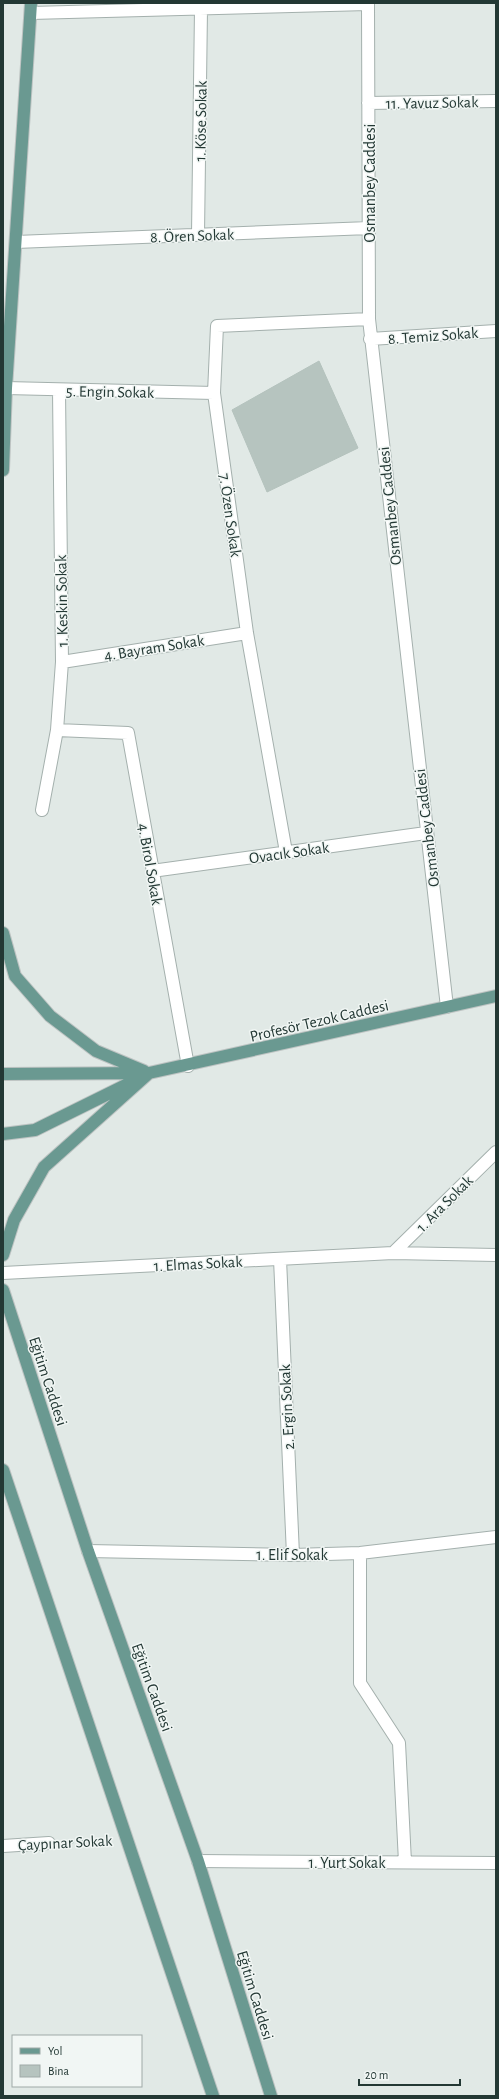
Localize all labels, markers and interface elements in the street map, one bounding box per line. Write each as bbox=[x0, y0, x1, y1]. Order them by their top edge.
street label: 1. Köse Sokak bbox=[192, 80, 210, 162]
street label: 11. Yavuz Sokak bbox=[385, 94, 479, 112]
street label: Osmanbey Caddesi bbox=[362, 124, 379, 242]
street label: 8. Ören Sokak bbox=[150, 225, 235, 245]
street label: 8. Temiz Sokak bbox=[387, 325, 480, 347]
street label: 5. Engin Sokak bbox=[66, 383, 155, 401]
street label: Osmanbey Caddesi bbox=[376, 446, 405, 566]
street label: 7. Özen Sokak bbox=[216, 472, 246, 559]
street label: 1. Keskin Sokak bbox=[53, 554, 71, 647]
street label: 4. Bayram Sokak bbox=[103, 632, 206, 665]
street label: Osmanbey Caddesi bbox=[412, 768, 443, 888]
street label: 4. Birol Sokak bbox=[135, 822, 165, 907]
street label: Ovacık Sokak bbox=[248, 839, 331, 867]
street label: Profesör Tezok Caddesi bbox=[248, 997, 390, 1045]
street label: 1. Ara Sokak bbox=[413, 1172, 477, 1235]
street label: 1. Elmas Sokak bbox=[153, 1254, 244, 1274]
street label: Eğitim Caddesi bbox=[26, 1335, 70, 1428]
street label: 2. Ergin Sokak bbox=[277, 1363, 297, 1450]
street label: 1. Elif Sokak bbox=[256, 1547, 328, 1563]
street label: Eğitim Caddesi bbox=[129, 1641, 175, 1734]
street label: Çaypınar Sokak bbox=[17, 1833, 113, 1854]
street label: 1. Yurt Sokak bbox=[309, 1855, 386, 1871]
street label: Eğitim Caddesi bbox=[234, 1949, 276, 2042]
legend bbox=[12, 2035, 142, 2087]
text: Yol bbox=[48, 2045, 62, 2057]
scale bar bbox=[359, 2061, 460, 2087]
text: Bina bbox=[48, 2065, 70, 2077]
text: 20 m bbox=[365, 2069, 388, 2081]

